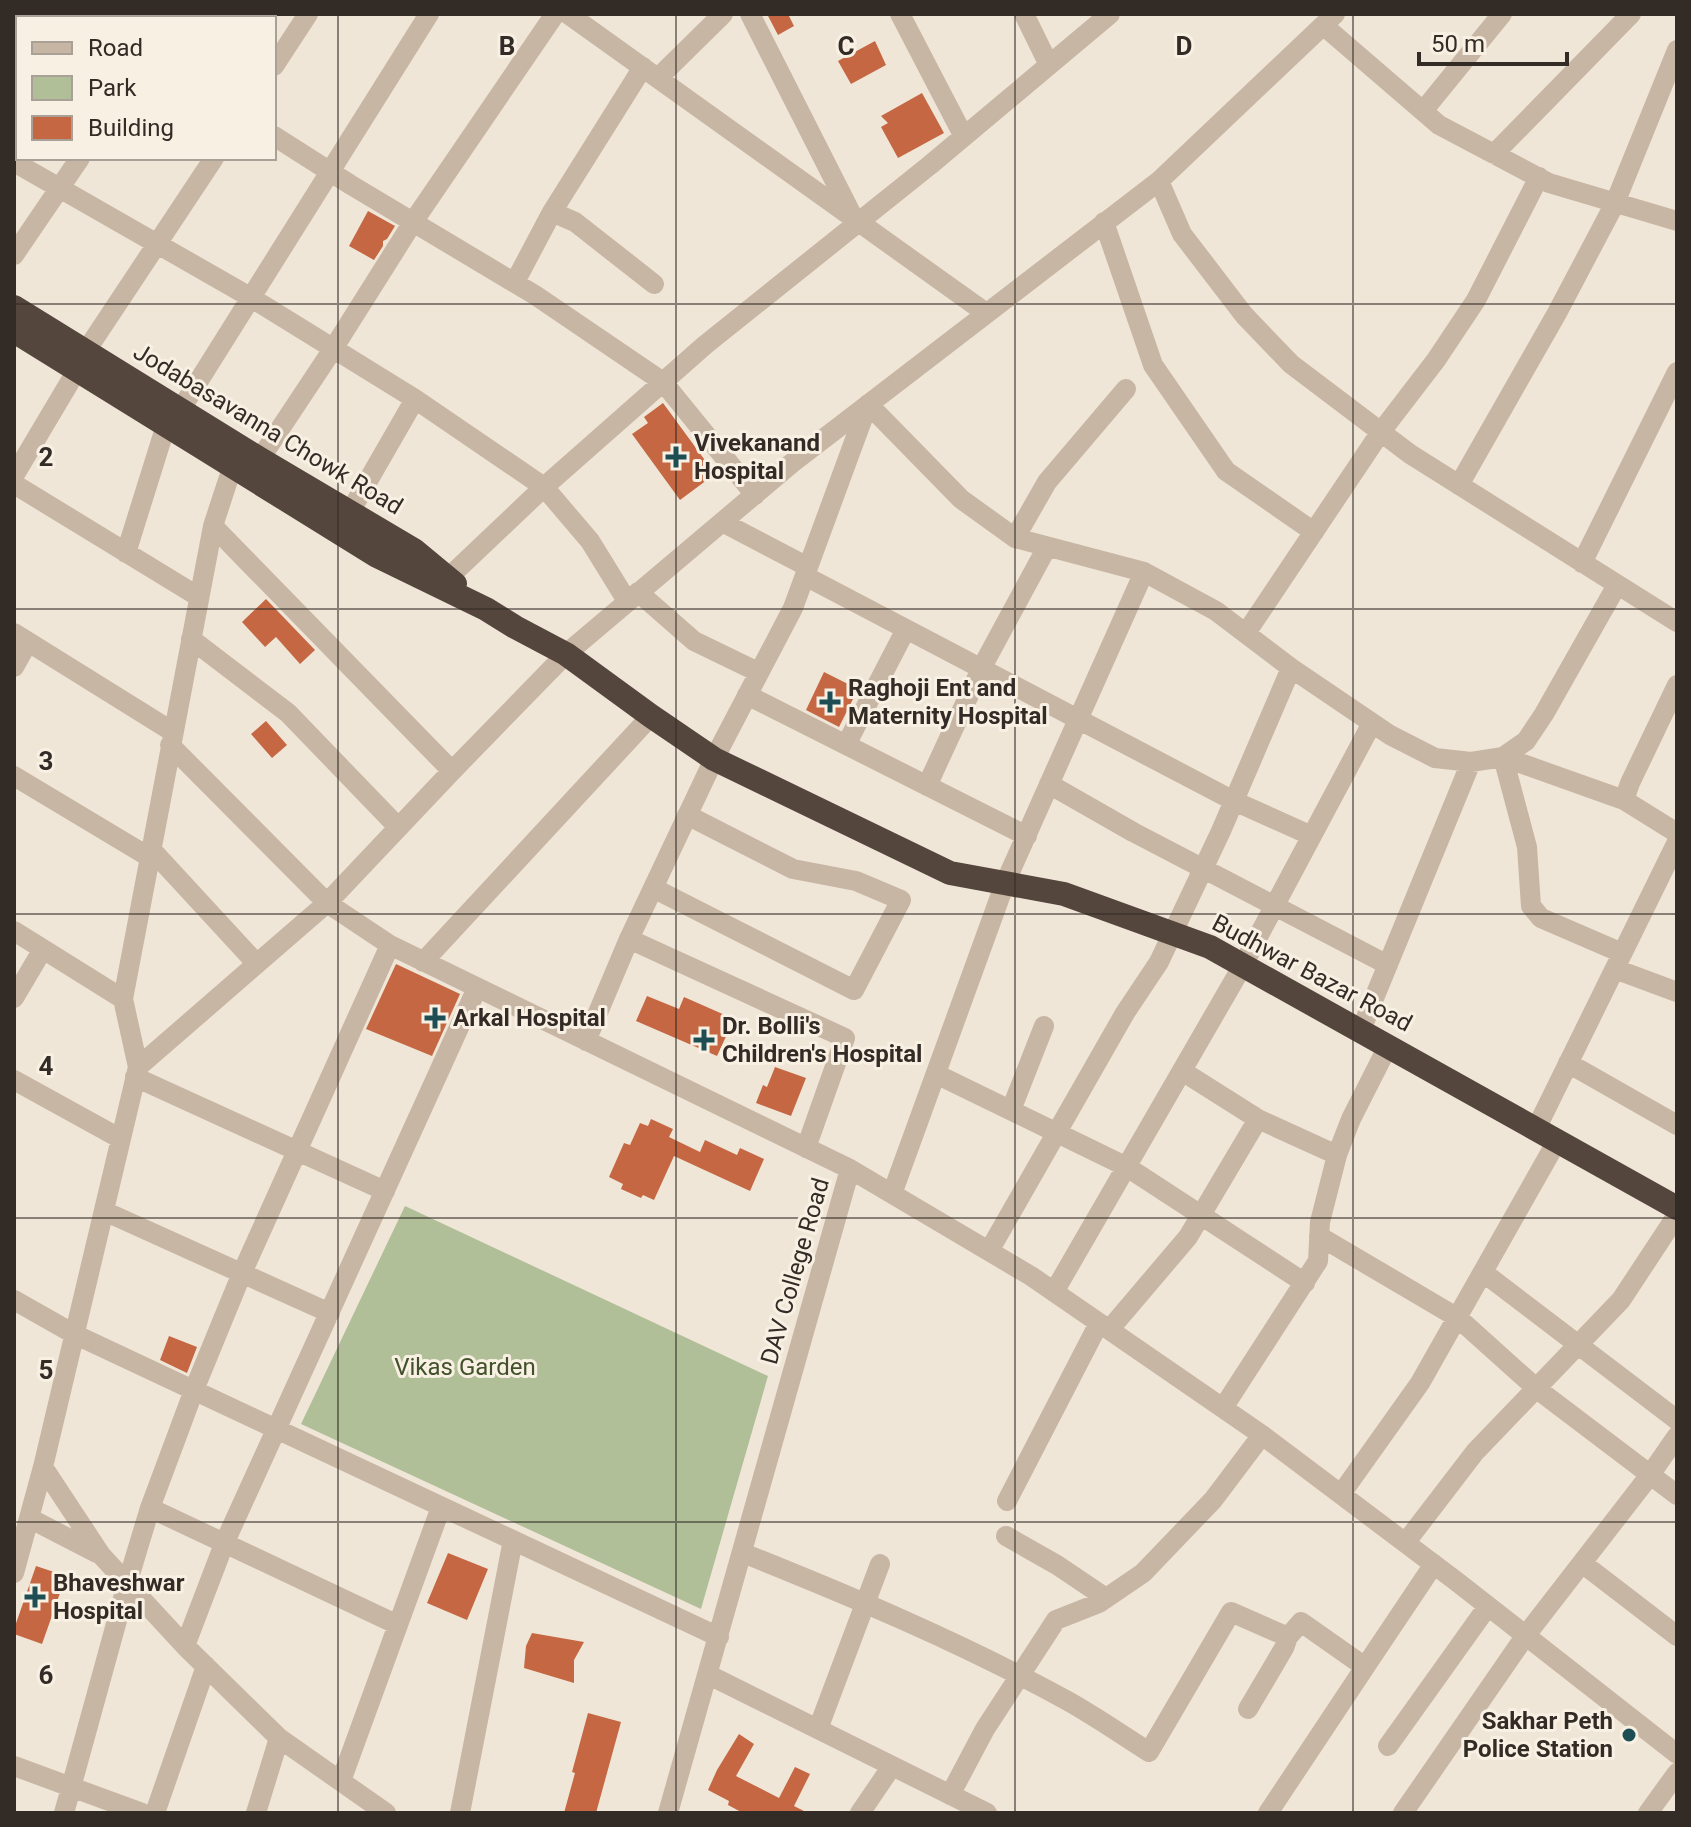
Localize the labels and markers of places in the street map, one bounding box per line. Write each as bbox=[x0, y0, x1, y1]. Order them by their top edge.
place label: Vivekanand Hospital bbox=[694, 429, 820, 485]
marker: Vivekanand Hospital bbox=[665, 446, 687, 468]
place label: Raghoji Ent and Maternity Hospital bbox=[848, 674, 1048, 730]
marker: Raghoji Ent and Maternity Hospital bbox=[819, 691, 841, 713]
place label: Arkal Hospital bbox=[453, 1004, 606, 1032]
marker: Arkal Hospital bbox=[424, 1007, 446, 1029]
place label: Dr. Bolli's Children's Hospital bbox=[722, 1012, 922, 1068]
marker: Dr. Bolli's Children's Hospital bbox=[693, 1029, 715, 1051]
place label: Bhaveshwar Hospital bbox=[53, 1569, 185, 1625]
marker: Bhaveshwar Hospital bbox=[24, 1586, 46, 1608]
place label: Sakhar Peth Police Station bbox=[1463, 1707, 1613, 1763]
marker: Sakhar Peth Police Station bbox=[1620, 1726, 1638, 1744]

